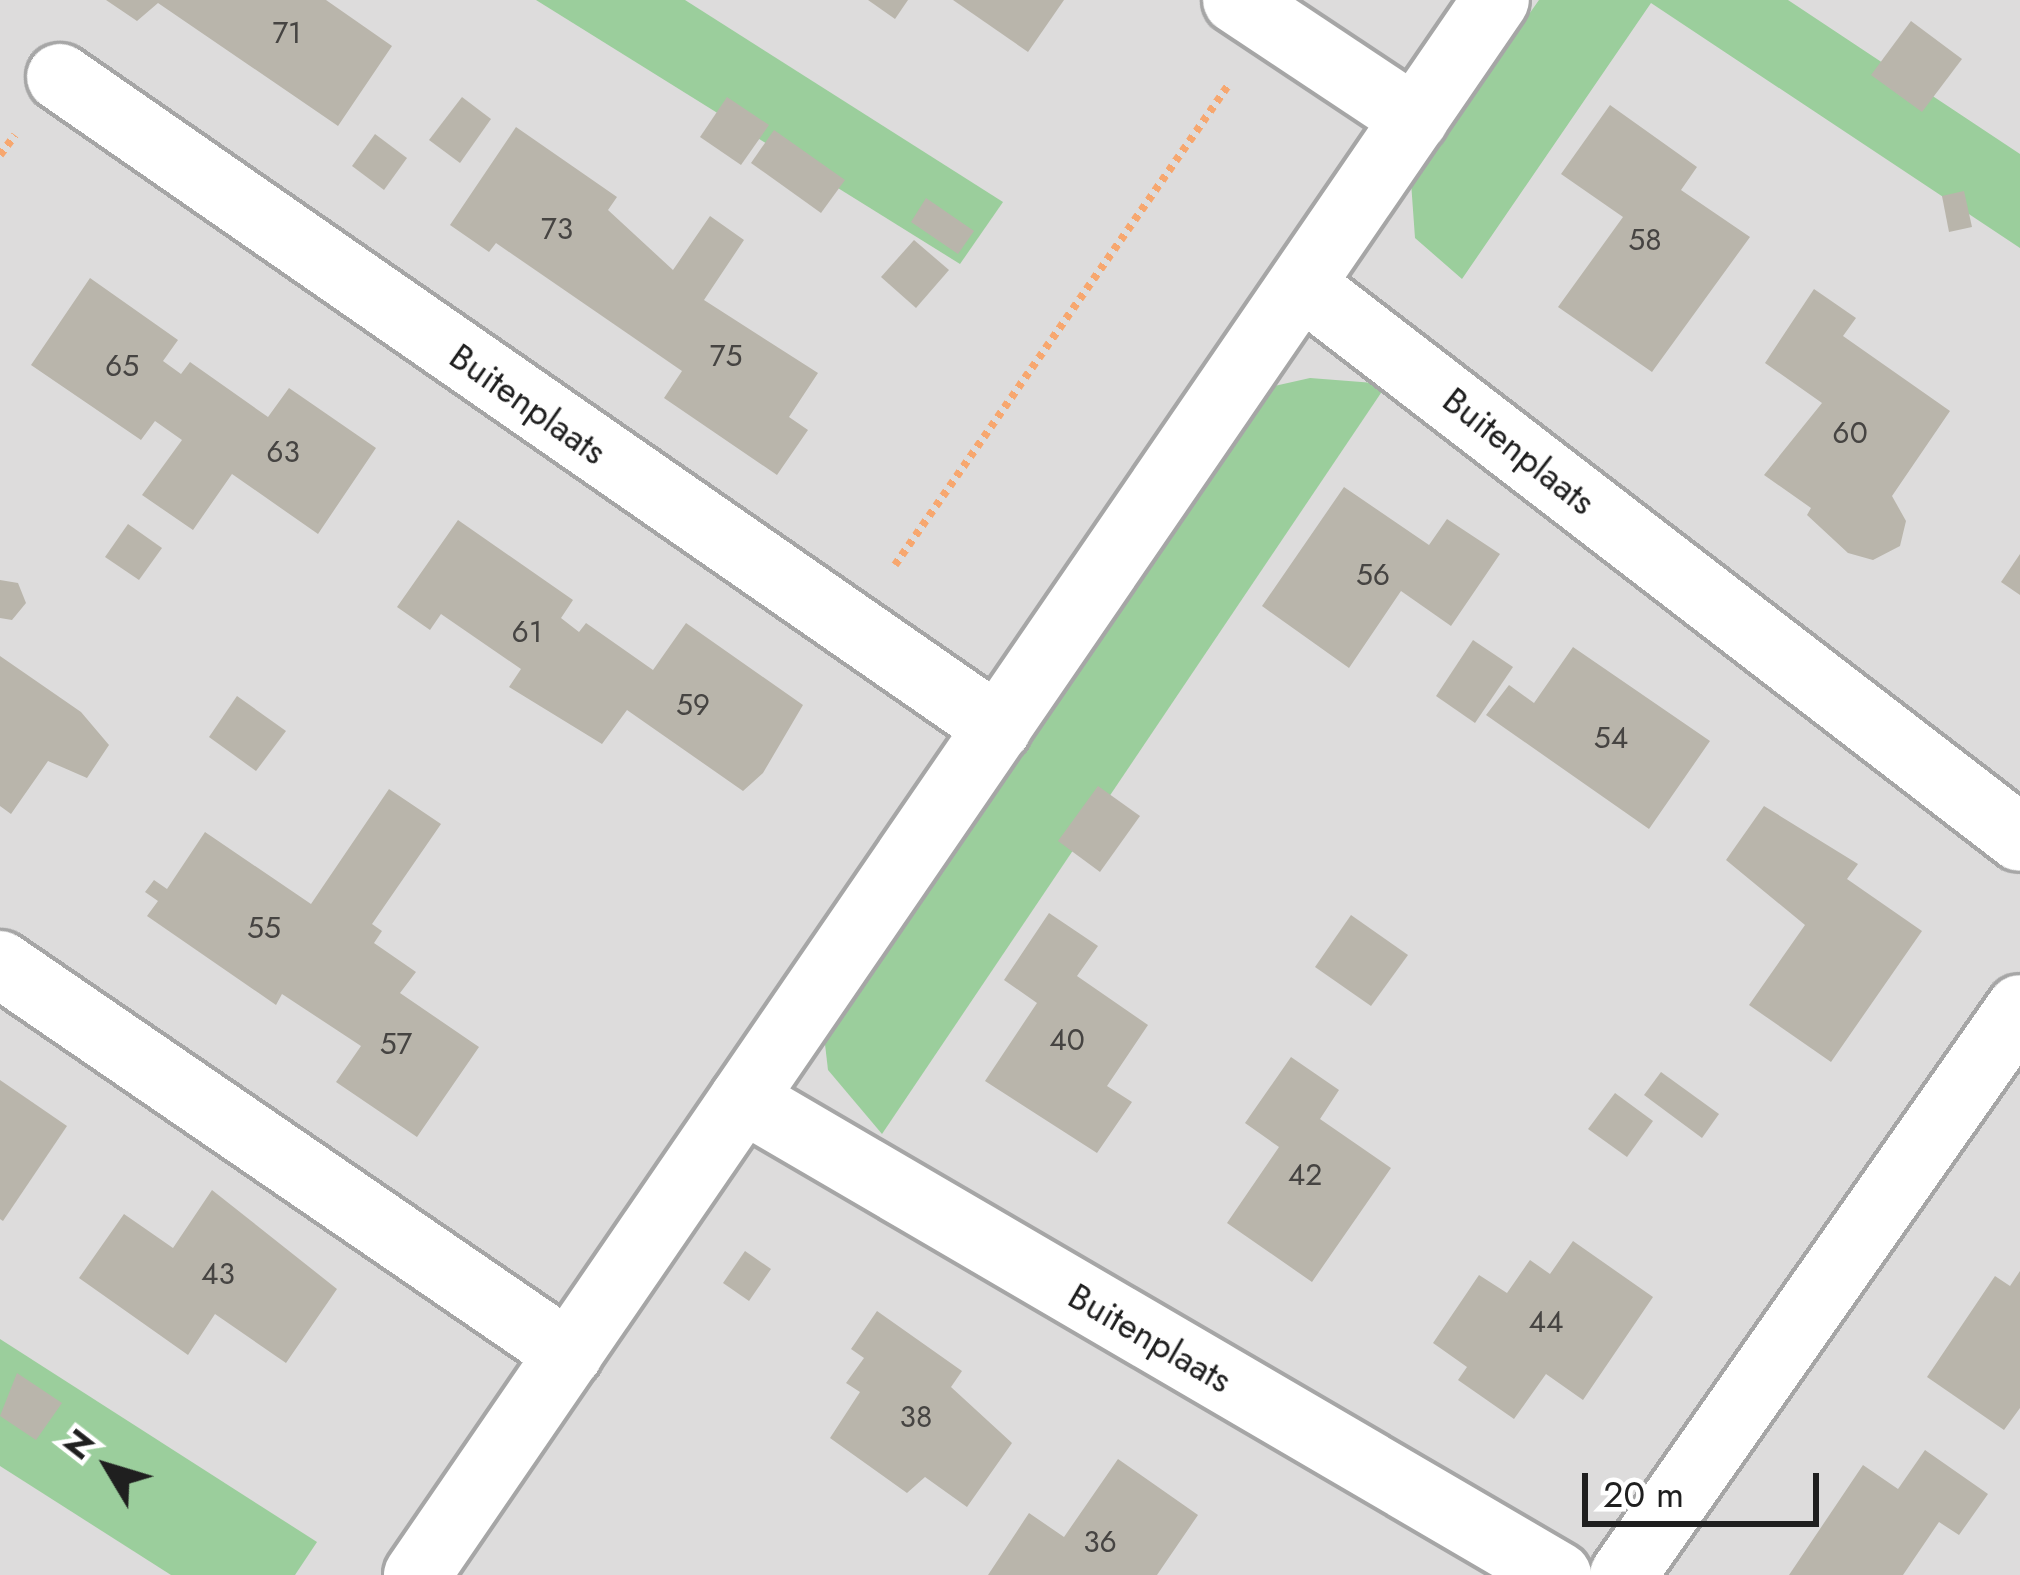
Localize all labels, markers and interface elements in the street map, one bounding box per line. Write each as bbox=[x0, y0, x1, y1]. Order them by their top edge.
house number: 71 bbox=[272, 15, 302, 51]
house number: 73 bbox=[541, 211, 573, 247]
house number: 58 bbox=[1628, 222, 1662, 258]
street label: Buitenplaats bbox=[441, 334, 615, 474]
house number: 75 bbox=[710, 338, 742, 374]
house number: 65 bbox=[105, 348, 139, 384]
street label: Buitenplaats bbox=[1434, 378, 1604, 524]
house number: 60 bbox=[1832, 415, 1868, 451]
house number: 63 bbox=[266, 434, 300, 470]
house number: 56 bbox=[1356, 557, 1390, 593]
house number: 61 bbox=[512, 614, 542, 650]
house number: 59 bbox=[676, 687, 710, 723]
house number: 54 bbox=[1594, 720, 1628, 756]
house number: 55 bbox=[247, 910, 281, 946]
house number: 40 bbox=[1049, 1022, 1085, 1058]
house number: 57 bbox=[380, 1026, 412, 1062]
house number: 42 bbox=[1288, 1157, 1322, 1193]
house number: 43 bbox=[201, 1256, 235, 1292]
street label: Buitenplaats bbox=[1061, 1274, 1239, 1402]
house number: 44 bbox=[1529, 1304, 1563, 1340]
house number: 38 bbox=[900, 1399, 932, 1435]
north arrow bbox=[48, 1407, 168, 1527]
text: N bbox=[53, 1420, 106, 1469]
scale bar bbox=[1588, 1449, 1825, 1523]
text: 20 m bbox=[1603, 1468, 1684, 1520]
house number: 36 bbox=[1083, 1524, 1117, 1560]

